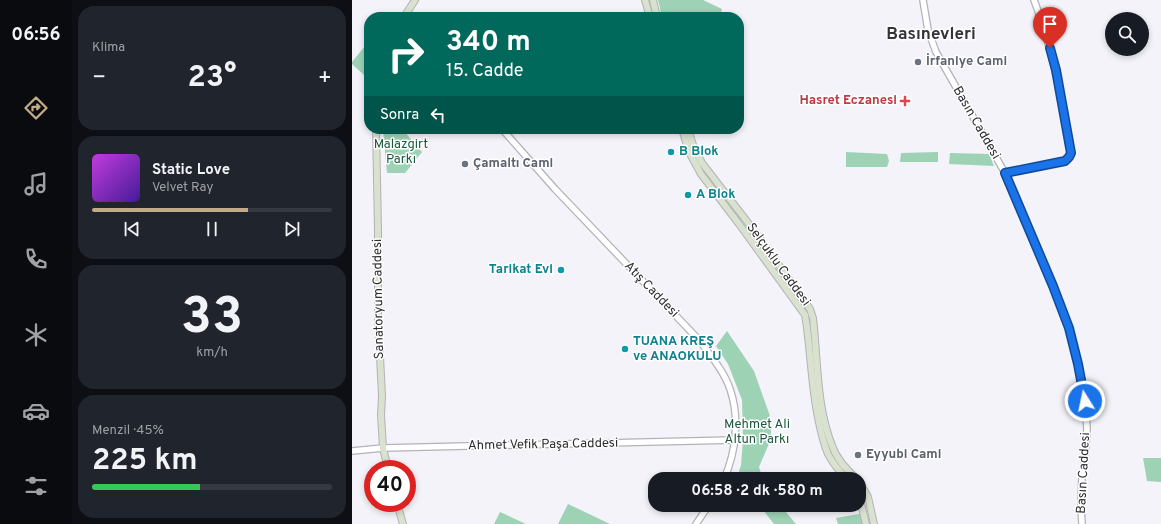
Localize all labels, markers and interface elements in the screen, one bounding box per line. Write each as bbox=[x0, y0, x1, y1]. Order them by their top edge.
pin bbox=[1033, 7.0, 1067, 48]
map controls bbox=[1105, 12, 1149, 56]
button: search bbox=[1105, 12, 1149, 56]
icon: arrive bbox=[1039, 13, 1061, 35]
text: 06:56 bbox=[11, 24, 61, 47]
district label: Basınevleri bbox=[886, 24, 976, 46]
text: 340 m bbox=[446, 25, 531, 61]
icon: right bbox=[380, 28, 432, 80]
text: Klima bbox=[92, 40, 125, 56]
place label: İrfaniye Cami bbox=[926, 53, 1007, 70]
marker: İrfaniye Cami bbox=[913, 57, 923, 67]
text: 23° bbox=[188, 60, 236, 97]
text: 15. Cadde bbox=[446, 60, 523, 83]
text: − bbox=[92, 65, 106, 92]
text: + bbox=[318, 65, 332, 92]
street label: Basın Caddesi bbox=[949, 84, 1003, 162]
place label: Hasret Eczanesi bbox=[799, 93, 897, 109]
icon: directions bbox=[22, 94, 50, 122]
marker: Hasret Eczanesi bbox=[900, 96, 910, 106]
icon: left bbox=[427, 104, 449, 126]
text: Sonra bbox=[380, 106, 419, 125]
park label: Malazgirt Parkı bbox=[374, 137, 428, 168]
place label: B Blok bbox=[679, 144, 719, 160]
marker: B Blok bbox=[666, 147, 676, 157]
place label: Çamaltı Cami bbox=[473, 156, 553, 172]
marker: Çamaltı Cami bbox=[460, 159, 470, 169]
text: Static Love bbox=[152, 161, 230, 180]
icon: music bbox=[22, 170, 50, 198]
text: Velvet Ray bbox=[152, 180, 213, 196]
place label: A Blok bbox=[696, 187, 735, 203]
marker: A Blok bbox=[683, 190, 693, 200]
icon: previous bbox=[121, 218, 143, 240]
icon: pause bbox=[201, 218, 223, 240]
icon: next bbox=[281, 218, 303, 240]
street label: Selçuklu Caddesi bbox=[743, 220, 813, 310]
street label: Sanatoryum Caddesi bbox=[370, 239, 388, 359]
icon: phone bbox=[22, 245, 50, 273]
street label: Atış Caddesi bbox=[620, 259, 682, 321]
place label: Tarikat Evi bbox=[489, 262, 553, 278]
marker: Tarikat Evi bbox=[556, 265, 566, 275]
text: 33 bbox=[181, 286, 243, 352]
icon: climate bbox=[22, 321, 50, 349]
place label: TUANA KREŞ ve ANAOKULU bbox=[633, 334, 722, 365]
marker: TUANA KREŞ ve ANAOKULU bbox=[620, 344, 630, 354]
text: km/h bbox=[196, 345, 228, 361]
position arrow bbox=[1064, 380, 1106, 422]
icon: car bbox=[22, 397, 50, 425]
park label: Mehmet Ali Altun Parkı bbox=[724, 417, 790, 448]
text: Menzil · 45% bbox=[92, 423, 164, 439]
street label: Basın Caddesi bbox=[1074, 432, 1094, 514]
street label: Ahmet Vefik Paşa Caddesi bbox=[468, 436, 618, 454]
text: 225 km bbox=[92, 443, 198, 480]
place label: Eyyubi Cami bbox=[866, 447, 941, 463]
marker: Eyyubi Cami bbox=[853, 450, 863, 460]
speed limit sign: 40 bbox=[364, 460, 416, 512]
icon: filters bbox=[22, 472, 50, 500]
text: 06:58 · 2 dk · 580 m bbox=[691, 482, 823, 501]

